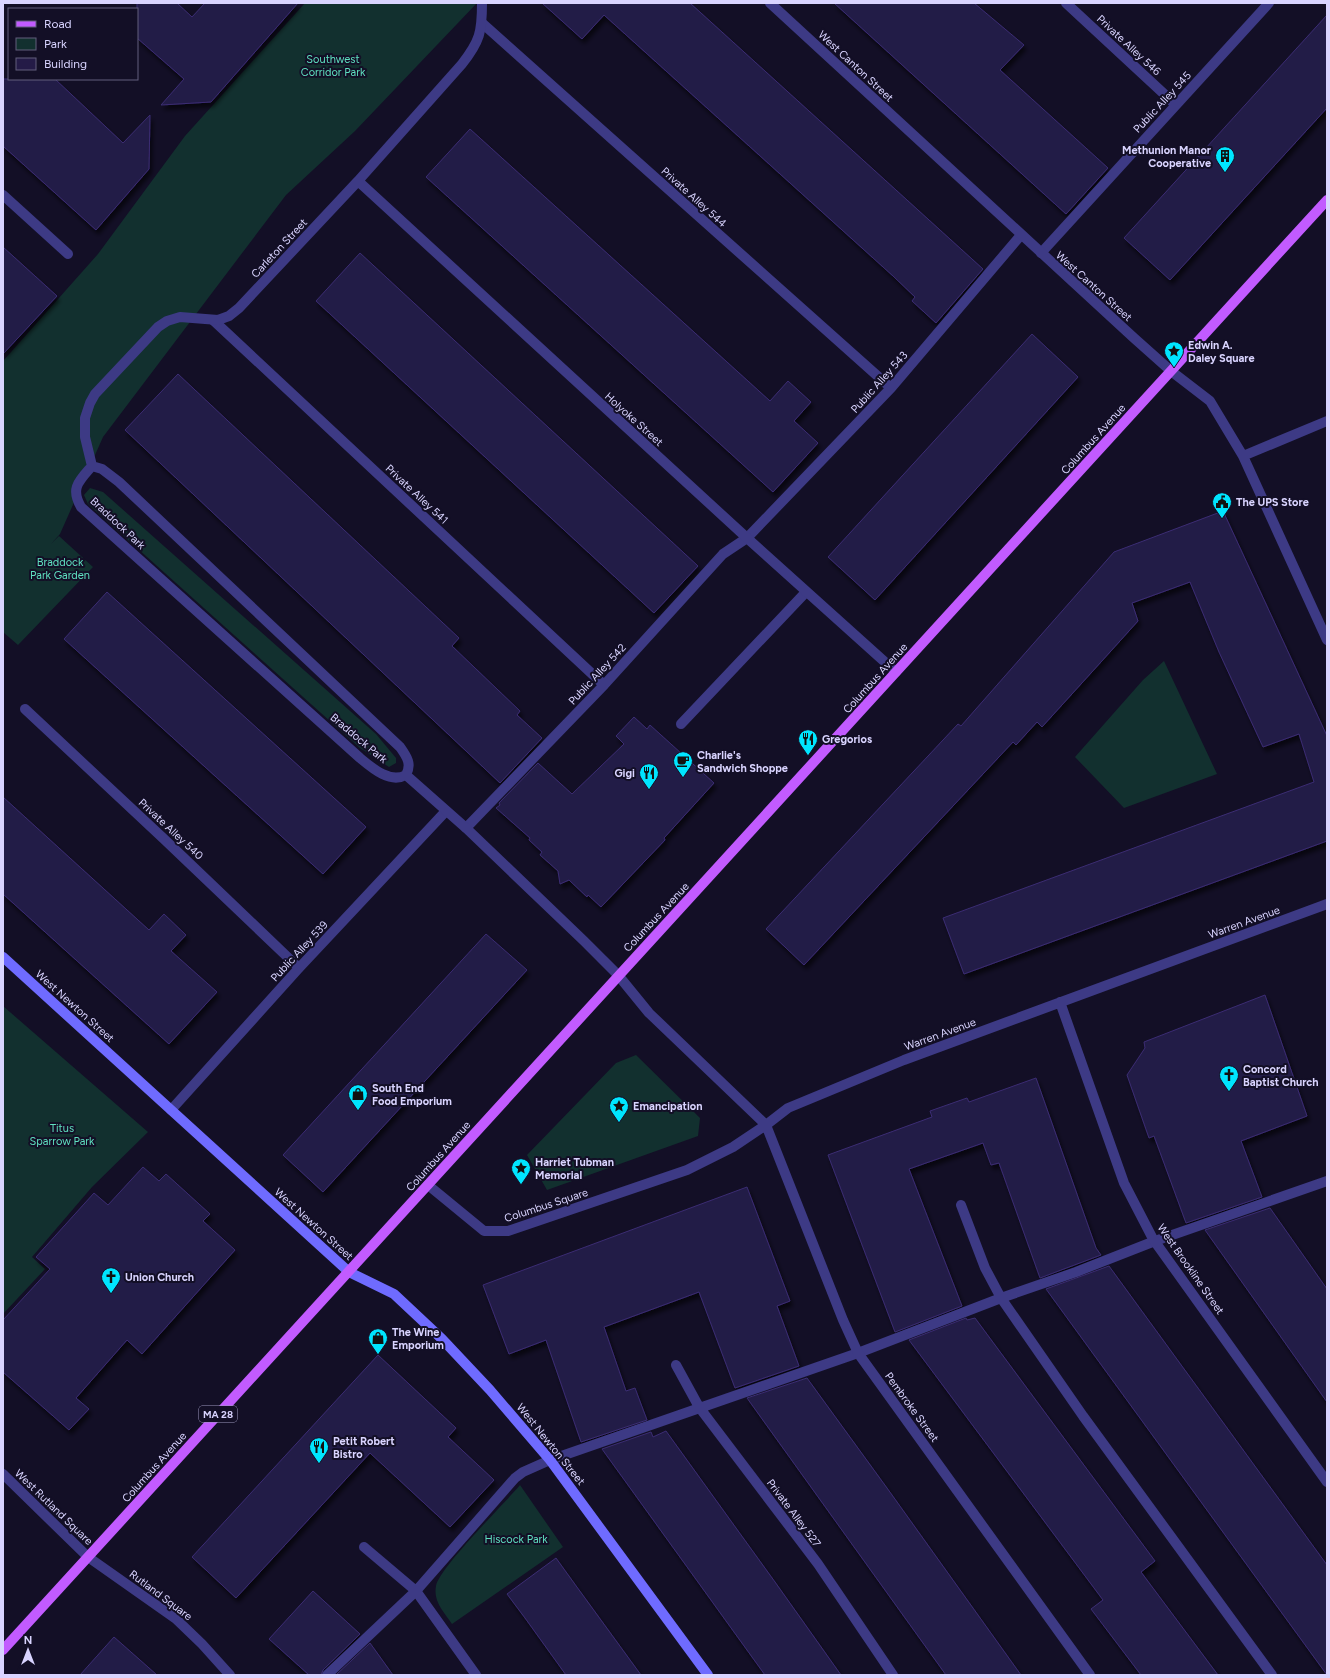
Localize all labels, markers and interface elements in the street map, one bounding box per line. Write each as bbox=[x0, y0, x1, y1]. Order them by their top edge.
legend bbox=[8, 8, 138, 80]
street label: Private Alley 546 bbox=[1094, 12, 1163, 78]
text: Road bbox=[44, 17, 72, 31]
street label: West Canton Street bbox=[815, 28, 896, 105]
text: Park bbox=[44, 37, 67, 51]
park label: Southwest Corridor Park bbox=[301, 53, 366, 79]
text: Building bbox=[44, 57, 87, 71]
street label: Public Alley 545 bbox=[1131, 69, 1194, 136]
place label: Methunion Manor Cooperative bbox=[1122, 144, 1212, 170]
building icon: Methunion Manor Cooperative bbox=[1214, 145, 1236, 173]
street label: Private Alley 544 bbox=[658, 165, 729, 230]
street label: Carleton Street bbox=[249, 216, 310, 281]
street label: West Canton Street bbox=[1053, 249, 1134, 324]
place label: Edwin A. Daley Square bbox=[1188, 339, 1255, 365]
place icon: Edwin A. Daley Square bbox=[1163, 340, 1185, 368]
street label: Public Alley 543 bbox=[848, 349, 910, 416]
street label: Holyoke Street bbox=[602, 390, 665, 449]
street label: Columbus Avenue bbox=[1058, 402, 1128, 477]
street label: Private Alley 541 bbox=[383, 462, 451, 527]
public building icon: The UPS Store bbox=[1211, 491, 1233, 519]
street label: Braddock Park bbox=[88, 495, 148, 553]
place label: The UPS Store bbox=[1236, 496, 1309, 509]
park label: Braddock Park Garden bbox=[30, 556, 90, 582]
street label: Public Alley 542 bbox=[566, 641, 629, 707]
street label: Columbus Avenue bbox=[840, 641, 910, 716]
street label: Braddock Park bbox=[328, 711, 390, 766]
restaurant icon: Gregorios bbox=[797, 728, 819, 756]
place label: Gregorios bbox=[822, 733, 872, 746]
place label: Charlie's Sandwich Shoppe bbox=[697, 749, 788, 775]
cafe icon: Charlie's Sandwich Shoppe bbox=[672, 750, 694, 778]
restaurant icon: Gigi bbox=[638, 762, 660, 790]
place label: Gigi bbox=[614, 767, 635, 780]
street label: Private Alley 540 bbox=[136, 796, 206, 863]
street label: Columbus Avenue bbox=[621, 880, 692, 955]
street label: Warren Avenue bbox=[1207, 903, 1282, 941]
street label: Public Alley 539 bbox=[268, 918, 331, 984]
street label: West Newton Street bbox=[33, 968, 117, 1045]
street label: Warren Avenue bbox=[903, 1015, 978, 1053]
place label: Concord Baptist Church bbox=[1243, 1063, 1319, 1089]
church icon: Concord Baptist Church bbox=[1218, 1064, 1240, 1092]
place label: South End Food Emporium bbox=[372, 1082, 452, 1108]
shop icon: South End Food Emporium bbox=[347, 1083, 369, 1111]
place icon: Emancipation bbox=[608, 1095, 630, 1123]
place label: Emancipation bbox=[633, 1100, 703, 1113]
street label: Columbus Avenue bbox=[403, 1119, 473, 1194]
park label: Titus Sparrow Park bbox=[30, 1122, 95, 1148]
place label: Harriet Tubman Memorial bbox=[535, 1156, 614, 1182]
place icon: Harriet Tubman Memorial bbox=[510, 1157, 532, 1185]
street label: West Newton Street bbox=[272, 1186, 356, 1263]
street label: Columbus Square bbox=[503, 1186, 590, 1225]
street label: West Brookline Street bbox=[1154, 1222, 1227, 1317]
church icon: Union Church bbox=[100, 1266, 122, 1294]
place label: Union Church bbox=[125, 1271, 194, 1284]
place label: The Wine Emporium bbox=[392, 1326, 444, 1352]
shop icon: The Wine Emporium bbox=[367, 1327, 389, 1355]
street label: Pembroke Street bbox=[882, 1370, 941, 1445]
street label: West Newton Street bbox=[514, 1401, 588, 1488]
road number: MA 28 bbox=[199, 1406, 237, 1422]
street label: Columbus Avenue bbox=[119, 1430, 189, 1505]
place label: Petit Robert Bistro bbox=[333, 1435, 395, 1461]
restaurant icon: Petit Robert Bistro bbox=[308, 1436, 330, 1464]
street label: West Rutland Square bbox=[12, 1467, 95, 1548]
street label: Private Alley 527 bbox=[764, 1477, 823, 1550]
park label: Hiscock Park bbox=[484, 1533, 548, 1546]
street label: Rutland Square bbox=[127, 1568, 195, 1623]
north arrow bbox=[8, 1630, 48, 1670]
text: N bbox=[24, 1634, 32, 1647]

